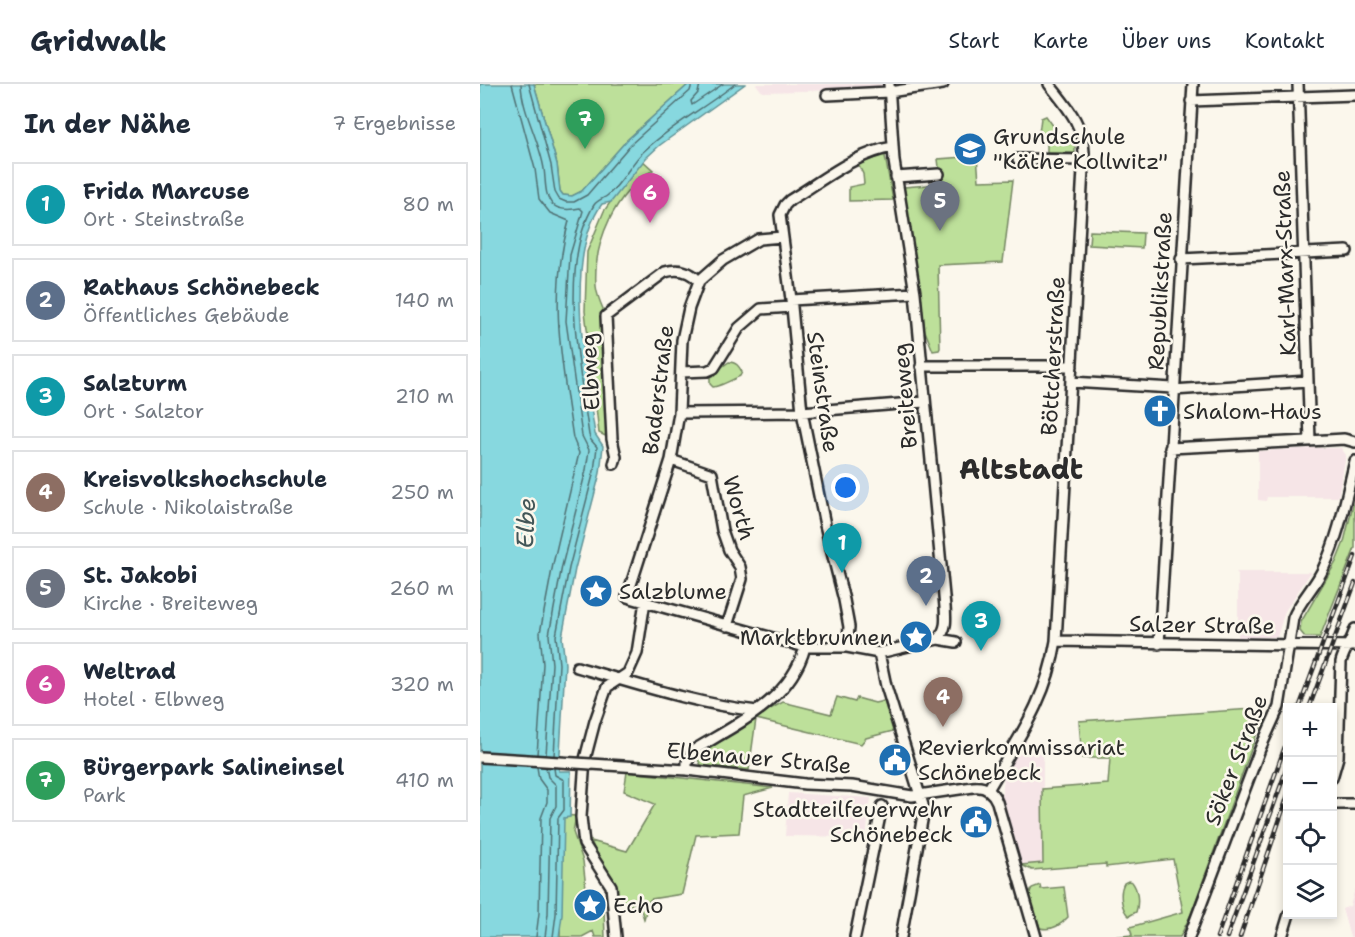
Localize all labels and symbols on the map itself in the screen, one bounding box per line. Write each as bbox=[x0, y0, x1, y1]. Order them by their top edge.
pin: 7 bbox=[566, 100, 604, 149]
place label: Grundschule "Käthe Kollwitz" bbox=[993, 122, 1168, 176]
school or university icon: Grundschule "Käthe Kollwitz" bbox=[952, 131, 988, 167]
street label: Karl-Marx-Straße bbox=[1267, 169, 1303, 357]
pin: 6 bbox=[630, 174, 670, 223]
pin: 5 bbox=[920, 182, 960, 231]
street label: Republikstraße bbox=[1141, 211, 1179, 371]
street label: Böttcherstraße bbox=[1034, 276, 1072, 436]
street label: Baderstraße bbox=[636, 323, 680, 457]
street label: Steinstraße bbox=[800, 330, 846, 454]
street label: Elbweg bbox=[573, 332, 607, 412]
street label: Breiteweg bbox=[886, 342, 924, 450]
church icon: Shalom-Haus bbox=[1142, 393, 1178, 429]
place label: Shalom-Haus bbox=[1183, 397, 1322, 426]
district label: Altstadt bbox=[959, 450, 1083, 488]
street label: Worth bbox=[716, 472, 762, 544]
your location bbox=[831, 473, 860, 502]
water label: Elbe bbox=[509, 497, 543, 549]
pin: 1 bbox=[822, 524, 862, 573]
pin: 2 bbox=[906, 556, 946, 606]
place icon: Salzblume bbox=[578, 573, 614, 609]
place label: Salzblume bbox=[619, 577, 727, 606]
pin: 3 bbox=[962, 602, 1000, 651]
street label: Salzer Straße bbox=[1129, 609, 1275, 641]
place icon: Marktbrunnen bbox=[898, 619, 934, 655]
place label: Marktbrunnen bbox=[740, 623, 893, 652]
pin: 4 bbox=[924, 678, 962, 727]
street label: Söker Straße bbox=[1198, 690, 1274, 830]
place label: Revierkommissariat Schönebeck bbox=[918, 733, 1125, 787]
street label: Elbenauer Straße bbox=[665, 735, 853, 781]
public building icon: Revierkommissariat Schönebeck bbox=[877, 742, 913, 778]
place label: Stadtteilfeuerwehr Schönebeck bbox=[753, 795, 953, 849]
public building icon: Stadtteilfeuerwehr Schönebeck bbox=[958, 804, 994, 840]
place icon: Echo bbox=[572, 887, 608, 923]
place label: Echo bbox=[613, 891, 664, 920]

